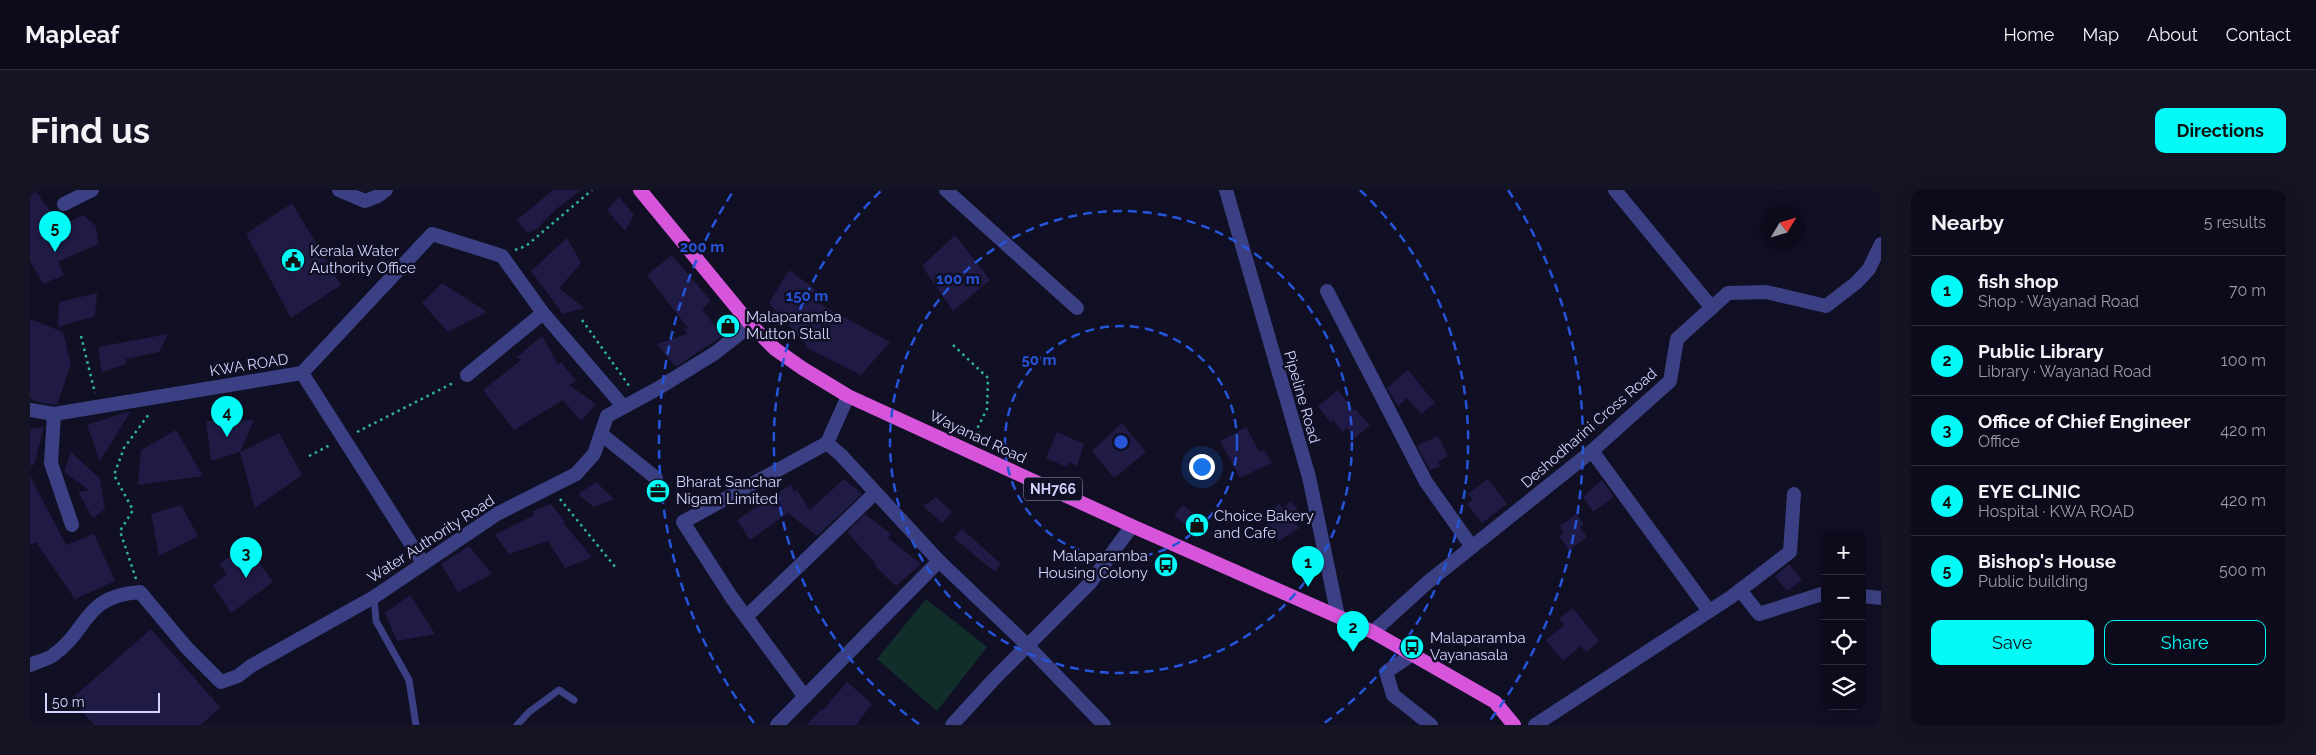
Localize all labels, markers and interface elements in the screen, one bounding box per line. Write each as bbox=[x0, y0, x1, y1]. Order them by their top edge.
text: Mapleaf bbox=[25, 20, 119, 49]
text: Home bbox=[2003, 24, 2054, 45]
text: Map bbox=[2082, 24, 2119, 45]
text: About bbox=[2147, 24, 2198, 45]
text: Contact bbox=[2226, 24, 2291, 45]
button: Directions bbox=[2155, 108, 2286, 153]
text: Find us bbox=[30, 110, 150, 151]
north arrow bbox=[1761, 205, 1806, 250]
text: Nearby bbox=[1931, 210, 2004, 235]
pin: 5 bbox=[39, 211, 71, 252]
text: 5 results bbox=[2204, 213, 2266, 232]
text: 200 m bbox=[680, 238, 724, 256]
place label: Kerala Water Authority Office bbox=[310, 242, 416, 277]
public building icon: Kerala Water Authority Office bbox=[280, 247, 306, 273]
text: 100 m bbox=[936, 270, 980, 288]
text: fish shop bbox=[1978, 270, 2059, 292]
text: 1 bbox=[1943, 281, 1951, 300]
text: 70 m bbox=[2229, 281, 2266, 300]
text: 150 m bbox=[786, 287, 828, 305]
text: Shop · Wayanad Road bbox=[1978, 292, 2139, 311]
place label: Malaparamba Mutton Stall bbox=[746, 308, 842, 343]
shop icon: Malaparamba Mutton Stall bbox=[715, 313, 741, 339]
text: Public Library bbox=[1978, 340, 2104, 362]
street label: Pipeline Road bbox=[1280, 349, 1324, 445]
street label: KWA ROAD bbox=[208, 350, 290, 380]
text: 50 m bbox=[1021, 351, 1057, 369]
text: 2 bbox=[1942, 351, 1952, 370]
text: 100 m bbox=[2221, 351, 2266, 370]
text: Library · Wayanad Road bbox=[1978, 362, 2151, 381]
street label: Deshodharini Cross Road bbox=[1518, 364, 1660, 492]
pin: 4 bbox=[211, 396, 243, 437]
street label: Wayanad Road bbox=[927, 407, 1029, 467]
text: Office of Chief Engineer bbox=[1978, 410, 2191, 432]
text: 3 bbox=[1943, 421, 1951, 440]
text: 420 m bbox=[2220, 421, 2266, 440]
text: Office bbox=[1978, 432, 2020, 451]
centre of rings bbox=[1112, 433, 1130, 451]
your location bbox=[1189, 454, 1215, 480]
place label: Bharat Sanchar Nigam Limited bbox=[676, 473, 782, 508]
office icon: Bharat Sanchar Nigam Limited bbox=[645, 478, 671, 504]
road number: NH766 bbox=[1024, 478, 1082, 500]
text: EYE CLINIC bbox=[1978, 480, 2080, 502]
street label: Water Authority Road bbox=[364, 491, 498, 587]
text: 4 bbox=[1942, 491, 1952, 510]
text: 420 m bbox=[2220, 491, 2266, 510]
text: Hospital · KWA ROAD bbox=[1978, 502, 2134, 521]
place label: Choice Bakery and Cafe bbox=[1214, 507, 1314, 542]
shop icon: Choice Bakery and Cafe bbox=[1184, 512, 1210, 538]
map controls bbox=[1821, 530, 1866, 710]
button: + bbox=[1821, 530, 1866, 575]
pin: 3 bbox=[230, 537, 262, 578]
pin: 1 bbox=[1292, 546, 1324, 587]
place label: Malaparamba Housing Colony bbox=[1038, 547, 1148, 582]
text: Bishop's House bbox=[1978, 550, 2116, 572]
bus stop icon: Malaparamba Housing Colony bbox=[1153, 552, 1179, 578]
text: 5 bbox=[1943, 561, 1951, 580]
text: 500 m bbox=[2219, 561, 2266, 580]
text: Public building bbox=[1978, 572, 2088, 591]
button: − bbox=[1821, 575, 1866, 620]
pin: 2 bbox=[1337, 611, 1369, 652]
button: locate bbox=[1821, 620, 1866, 665]
button: Save bbox=[1931, 620, 2094, 665]
button: Share bbox=[2104, 620, 2266, 665]
place label: Malaparamba Vayanasala bbox=[1430, 629, 1526, 664]
bus stop icon: Malaparamba Vayanasala bbox=[1399, 634, 1425, 660]
button: layers bbox=[1821, 665, 1866, 710]
scale bar bbox=[45, 690, 160, 713]
text: 50 m bbox=[52, 694, 85, 710]

